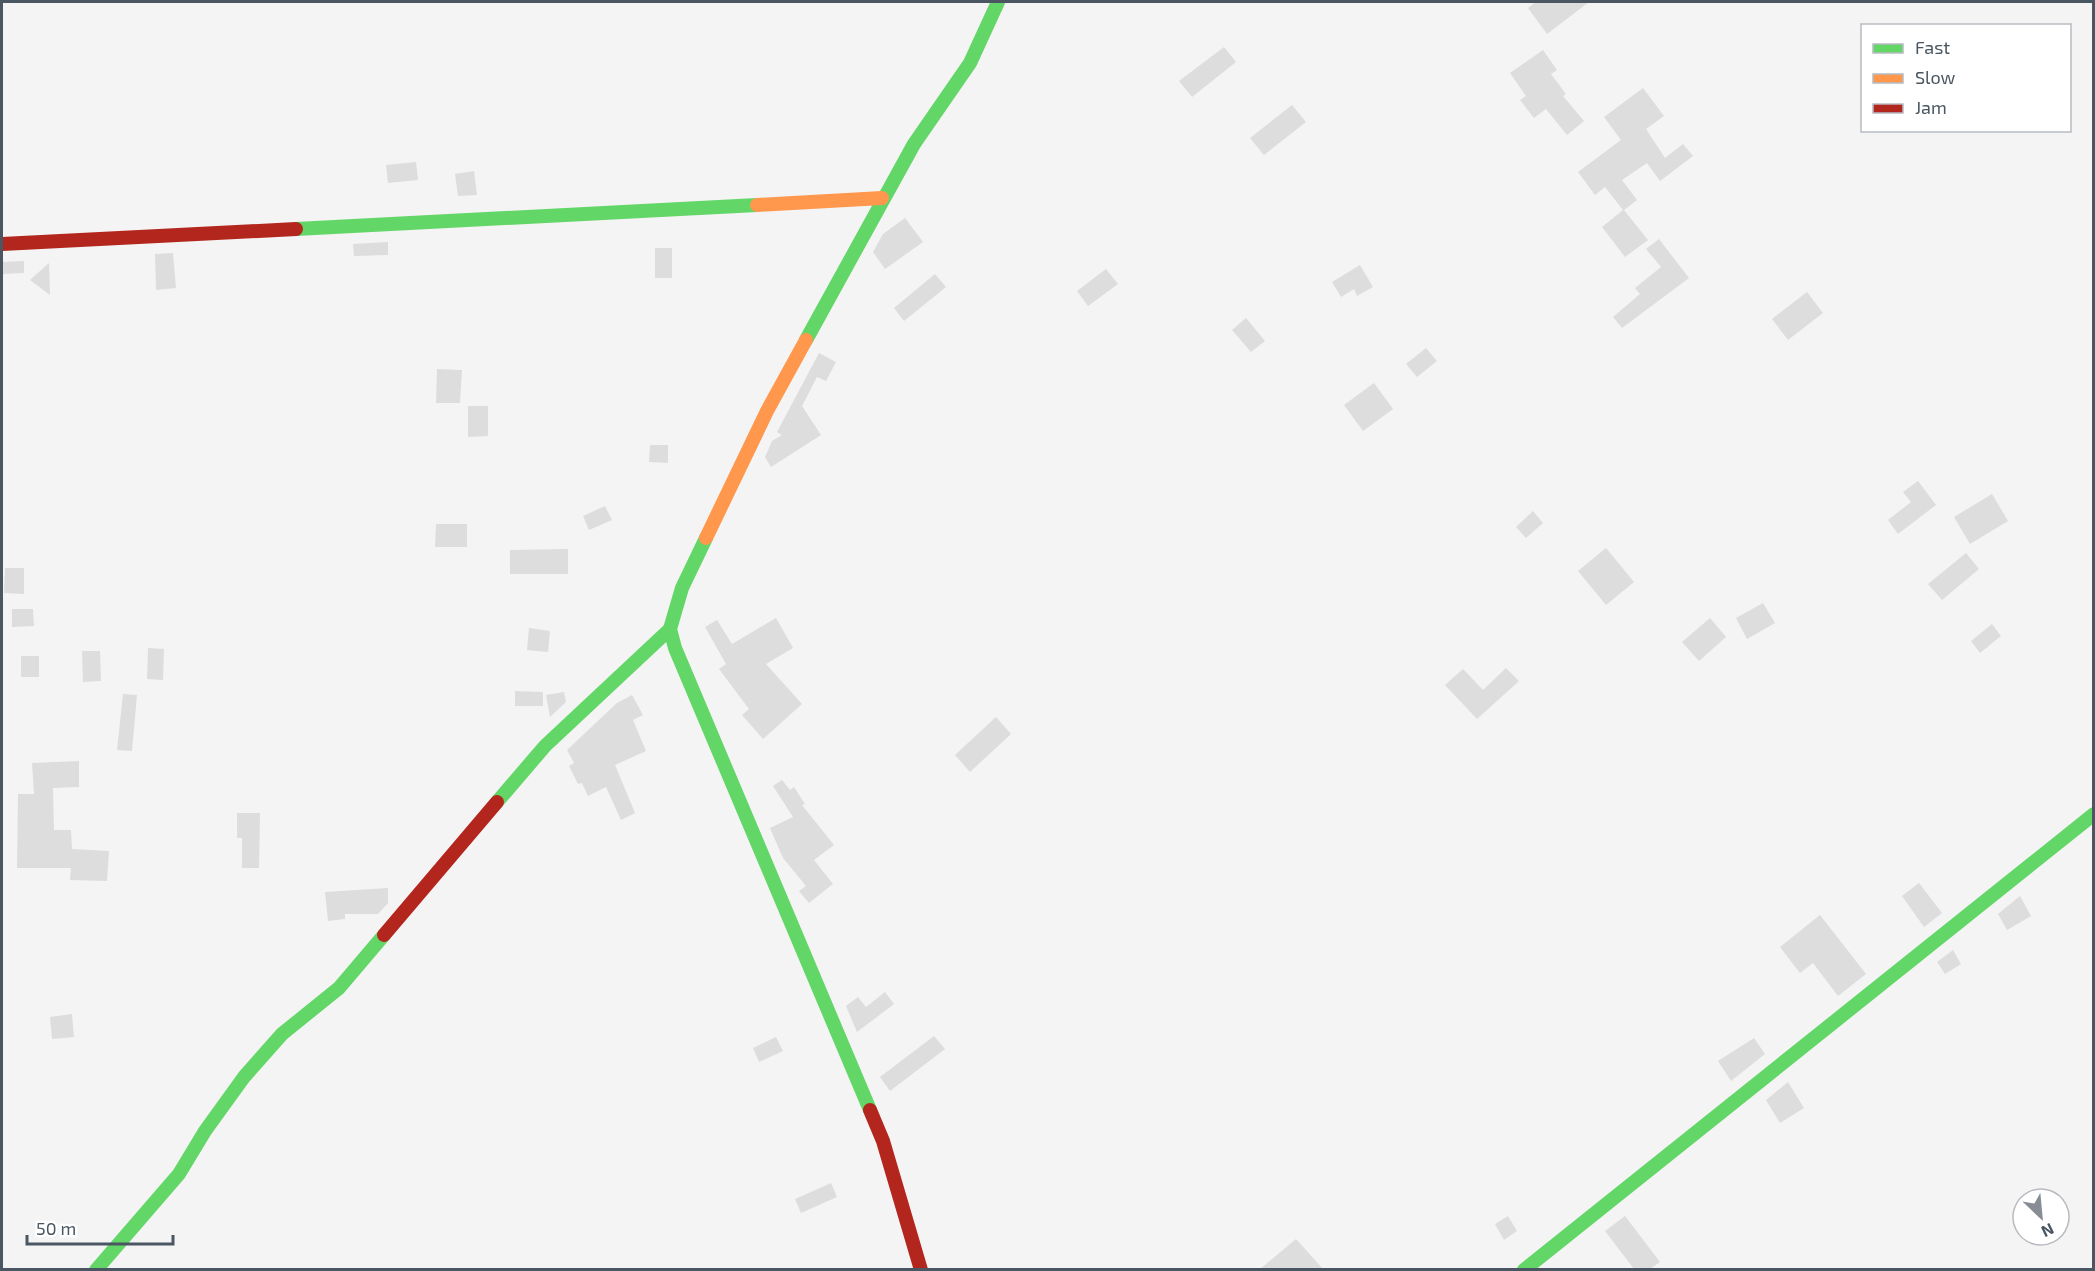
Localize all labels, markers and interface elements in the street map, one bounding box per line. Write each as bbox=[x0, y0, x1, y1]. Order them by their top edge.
legend bbox=[1861, 24, 2071, 132]
text: Fast bbox=[1915, 36, 1950, 58]
text: Slow bbox=[1915, 66, 1956, 88]
text: Jam bbox=[1915, 96, 1947, 118]
north arrow bbox=[2011, 1187, 2071, 1247]
scale bar bbox=[27, 1208, 172, 1246]
text: 50 m bbox=[36, 1217, 76, 1239]
text: N bbox=[2038, 1220, 2057, 1242]

